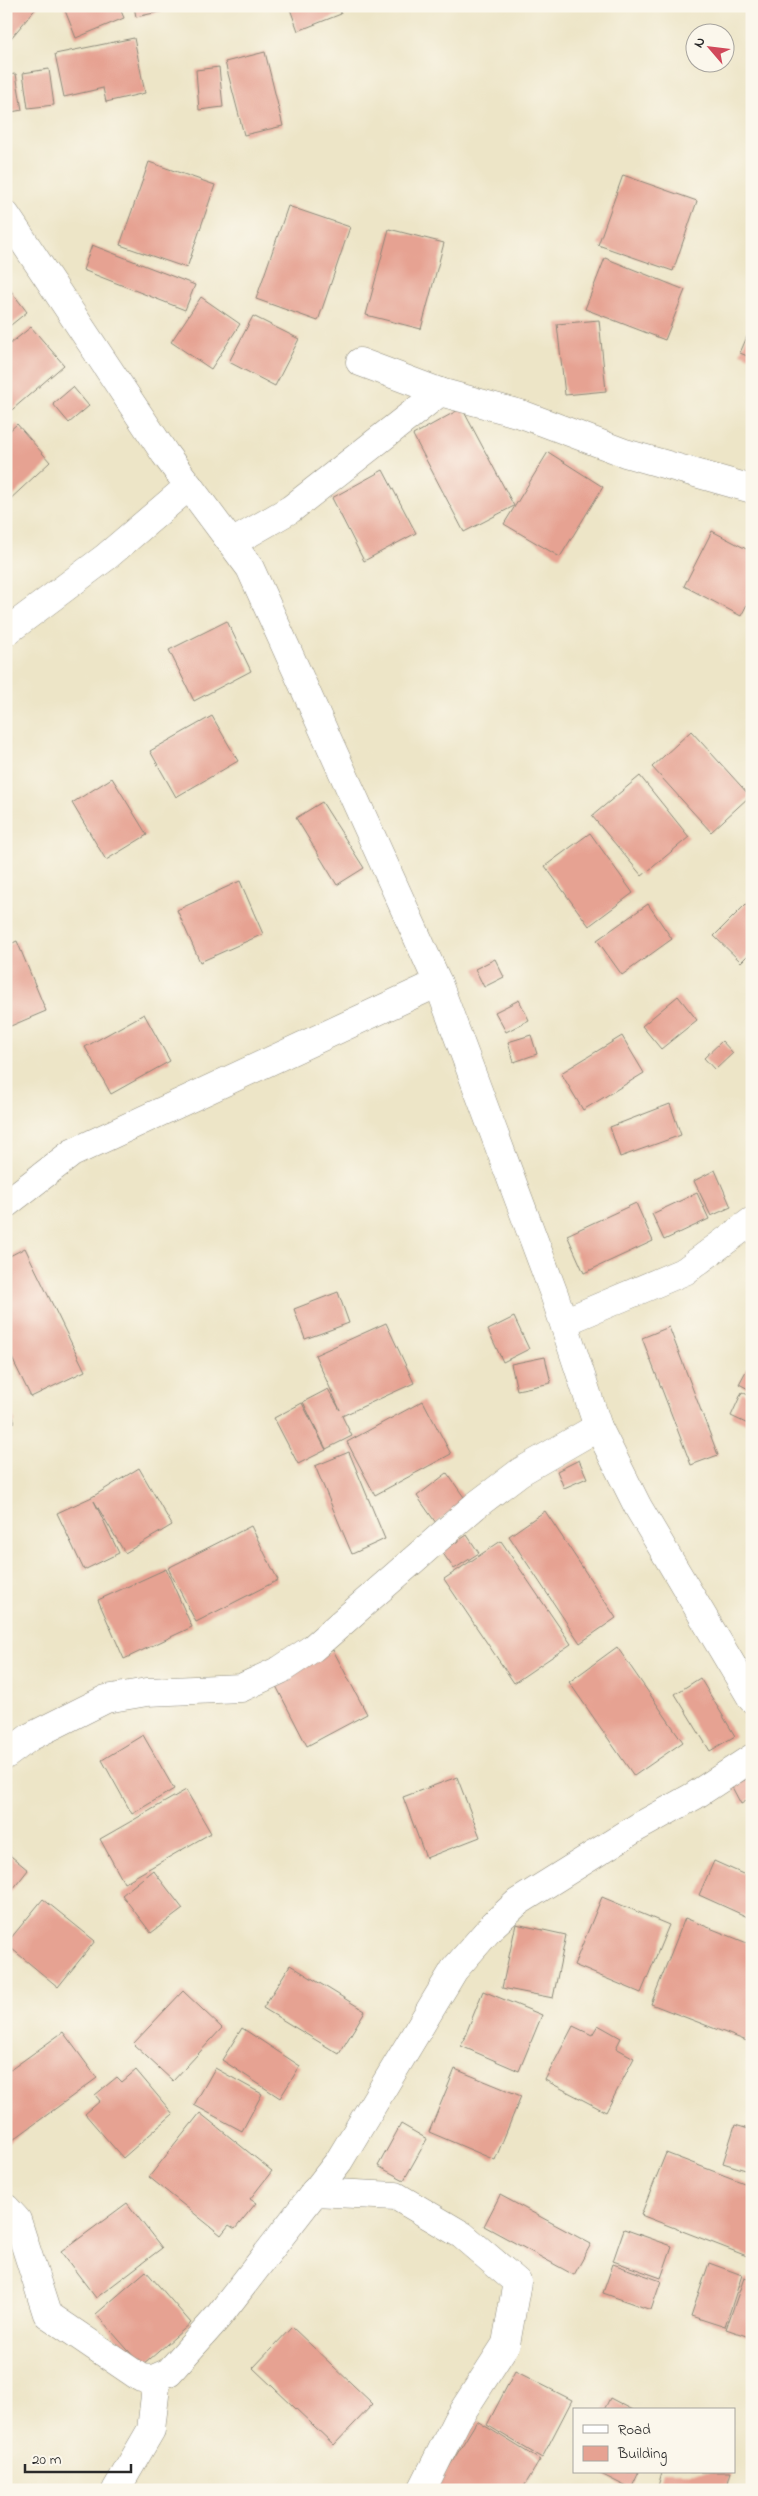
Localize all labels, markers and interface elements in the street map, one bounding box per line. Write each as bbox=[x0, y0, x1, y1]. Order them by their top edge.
north arrow bbox=[686, 22, 736, 72]
text: N bbox=[688, 33, 711, 52]
legend bbox=[573, 2408, 736, 2474]
text: Road bbox=[618, 2419, 651, 2441]
scale bar bbox=[25, 2441, 131, 2473]
text: Building bbox=[617, 2443, 667, 2466]
text: 20 m bbox=[32, 2449, 62, 2471]

